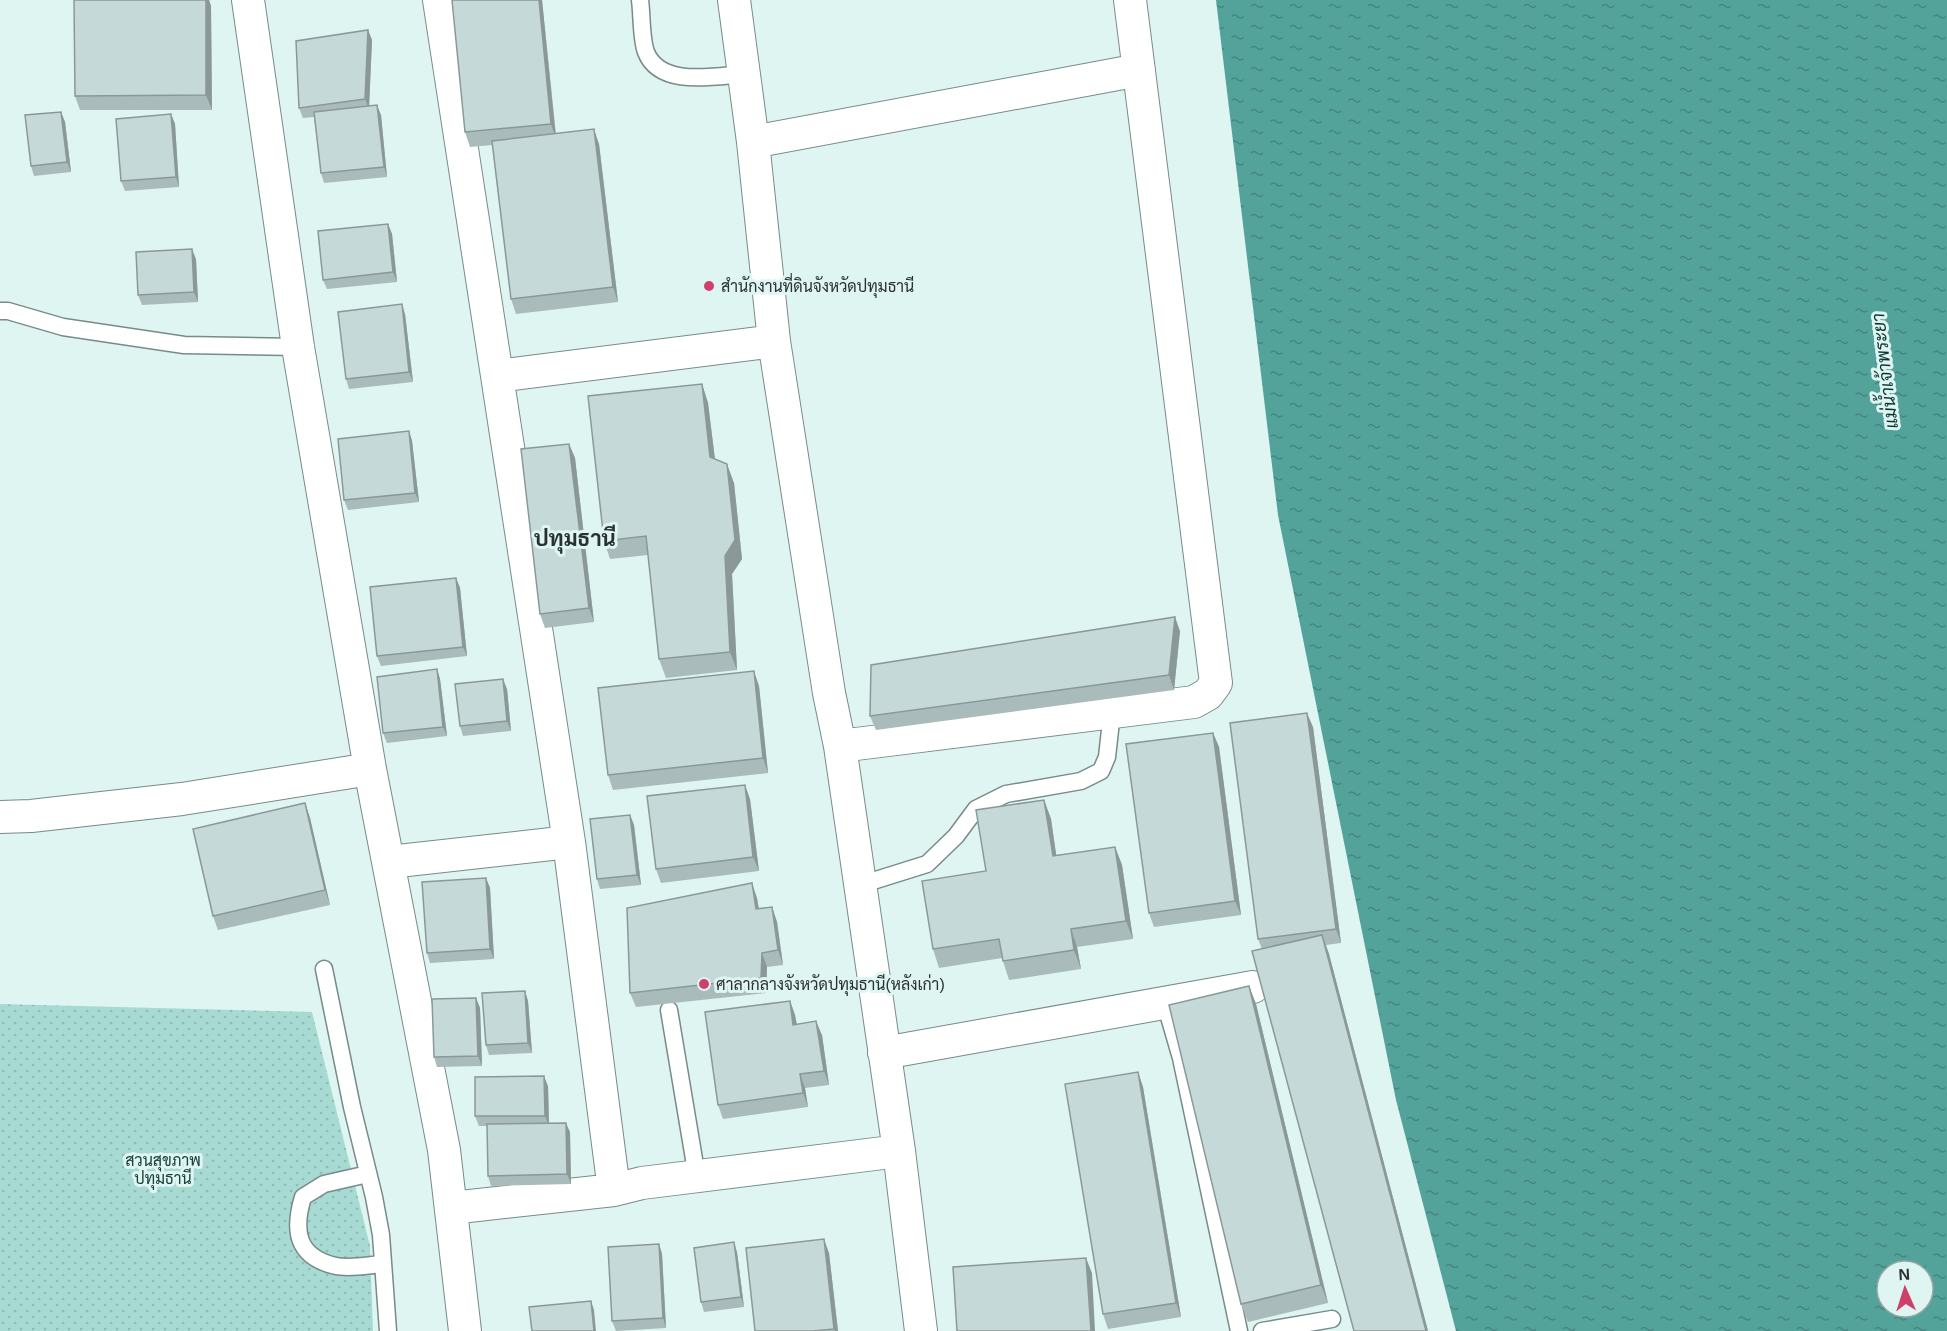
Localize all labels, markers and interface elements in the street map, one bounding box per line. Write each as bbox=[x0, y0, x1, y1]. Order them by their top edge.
place label: สำนักงานที่ดินจังหวัดปทุมธานี bbox=[721, 272, 914, 298]
marker: สำนักงานที่ดินจังหวัดปทุมธานี bbox=[702, 279, 716, 293]
water label: แม่น้ำเจ้าพระยา bbox=[1862, 312, 1902, 431]
district label: ปทุมธานี bbox=[534, 524, 616, 554]
place label: ศาลากลางจังหวัดปทุมธานี(หลังเก่า) bbox=[716, 973, 945, 996]
marker: ศาลากลางจังหวัดปทุมธานี(หลังเก่า) bbox=[697, 977, 711, 991]
park label: สวนสุขภาพ ปทุมธานี bbox=[125, 1152, 201, 1190]
north arrow bbox=[1875, 1259, 1935, 1319]
text: N bbox=[1898, 1266, 1910, 1283]

